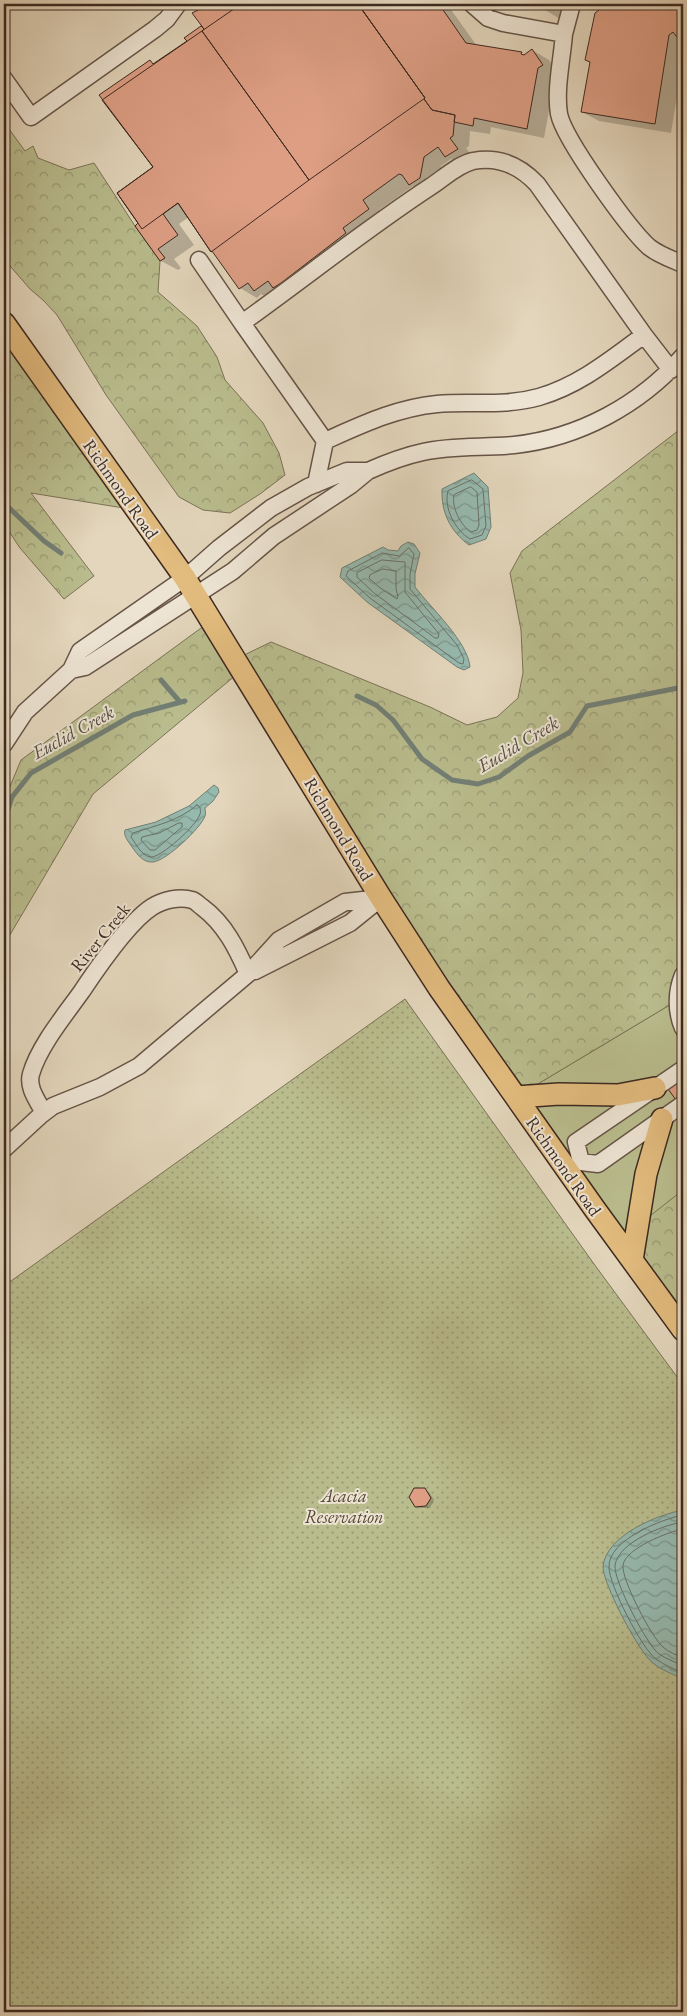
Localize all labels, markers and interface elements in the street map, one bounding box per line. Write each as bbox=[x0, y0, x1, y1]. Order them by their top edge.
street label: Richmond Road bbox=[78, 435, 164, 544]
water label: Euclid Creek bbox=[27, 699, 119, 765]
water label: Euclid Creek bbox=[472, 710, 563, 779]
street label: Richmond Road bbox=[299, 773, 379, 886]
street label: River Creek bbox=[65, 897, 135, 976]
street label: Richmond Road bbox=[521, 1112, 607, 1221]
park label: Acacia Reservation bbox=[304, 1484, 384, 1528]

